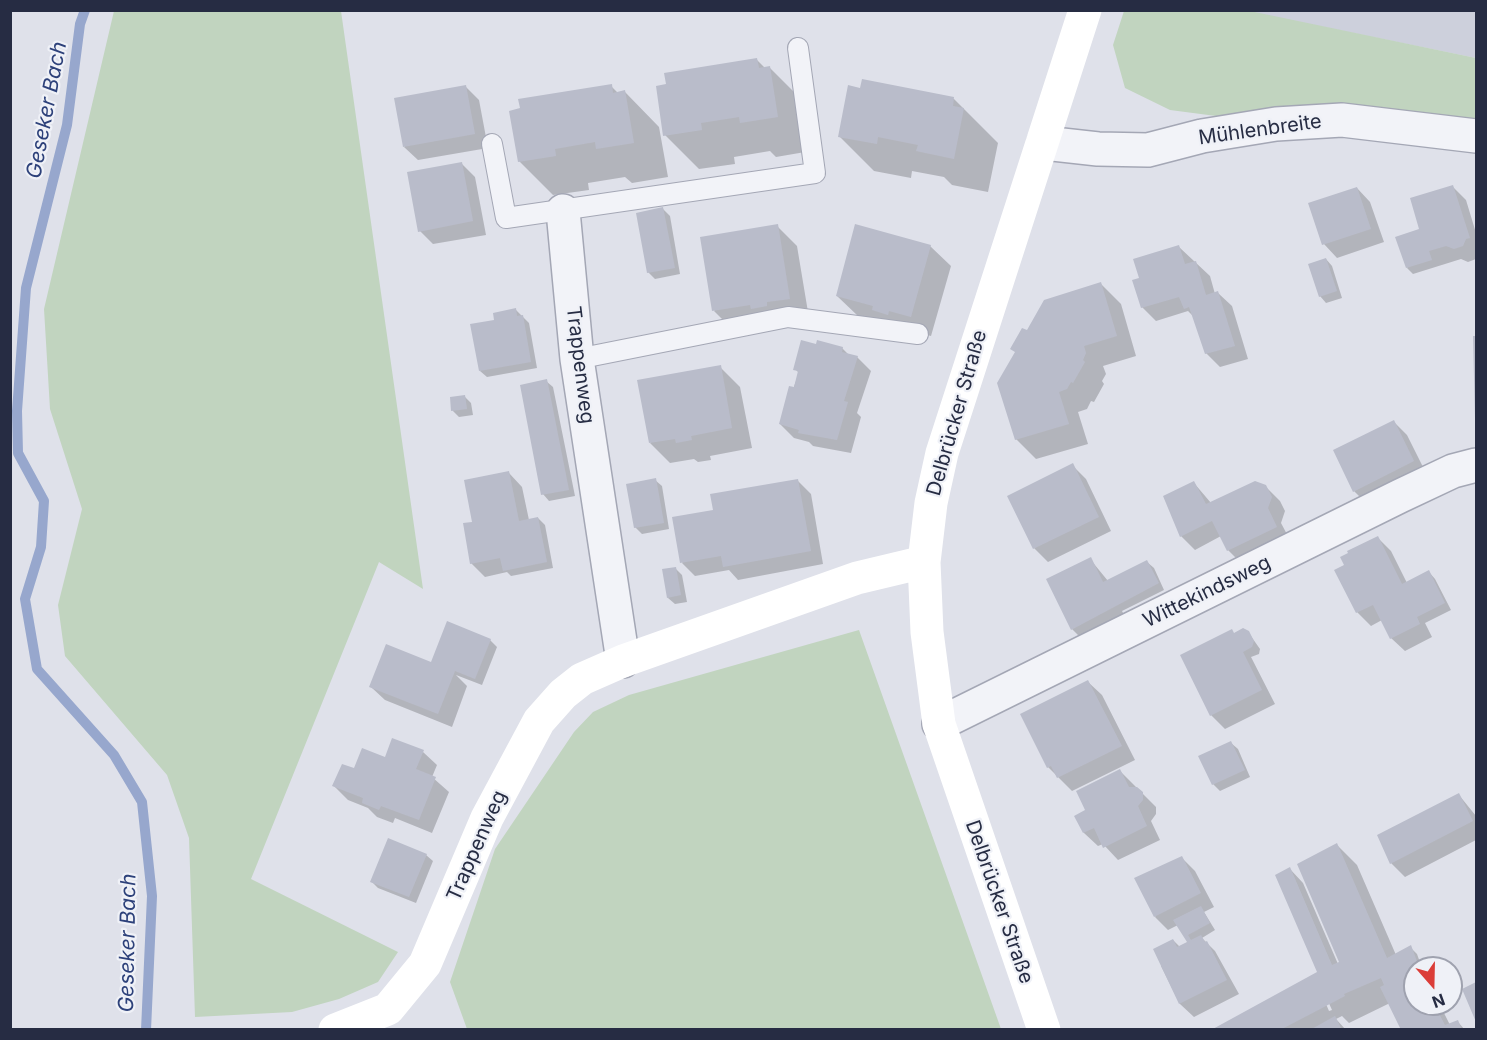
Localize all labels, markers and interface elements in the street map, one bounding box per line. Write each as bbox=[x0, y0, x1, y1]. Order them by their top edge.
water label: Geseker Bach bbox=[21, 39, 73, 181]
street label: Mühlenbreite bbox=[1197, 109, 1323, 151]
street label: Trappenweg bbox=[561, 305, 599, 425]
street label: Delbrücker Straße bbox=[922, 327, 992, 499]
street label: Wittekindsweg bbox=[1139, 551, 1275, 633]
street label: Trappenweg bbox=[442, 787, 512, 905]
street label: Delbrücker Straße bbox=[960, 817, 1038, 987]
water label: Geseker Bach bbox=[114, 873, 142, 1013]
north arrow bbox=[1403, 956, 1463, 1016]
text: N bbox=[1429, 990, 1448, 1013]

